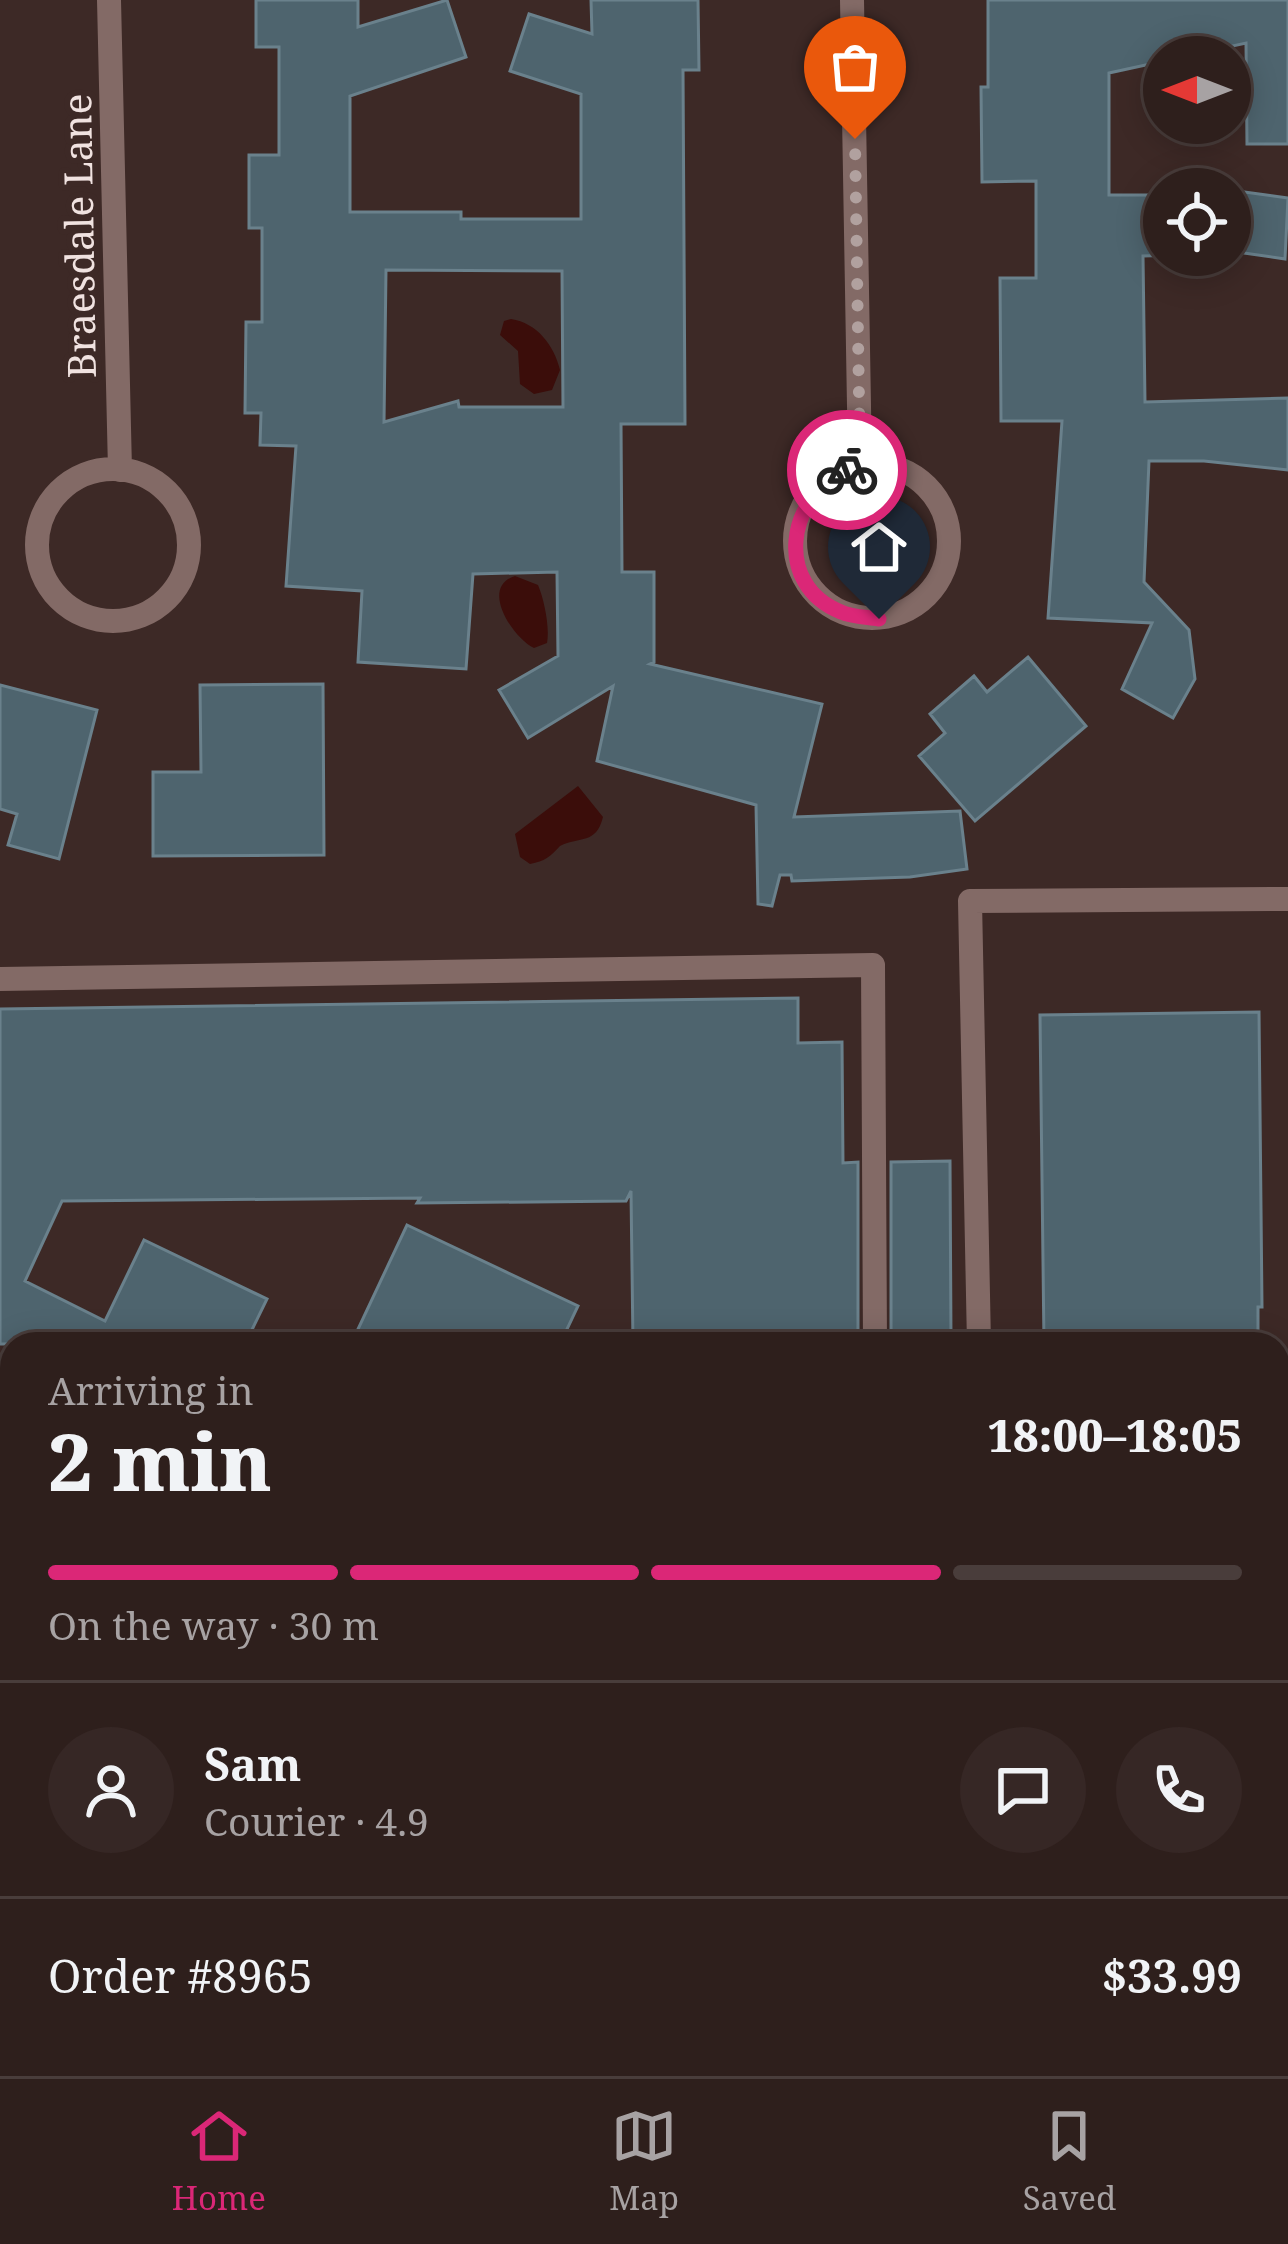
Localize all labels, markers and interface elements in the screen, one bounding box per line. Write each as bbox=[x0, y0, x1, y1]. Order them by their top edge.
pin bbox=[804, 16, 906, 139]
icon: bag bbox=[822, 34, 888, 100]
north arrow bbox=[1143, 36, 1251, 144]
map controls bbox=[1143, 36, 1251, 276]
street label: Braesdale Lane bbox=[49, 93, 107, 379]
button: locate bbox=[1143, 168, 1251, 276]
courier bbox=[787, 410, 907, 530]
icon: bike bbox=[814, 437, 880, 503]
pin bbox=[828, 496, 930, 619]
icon: home bbox=[846, 514, 912, 580]
text: Arriving in bbox=[48, 1363, 254, 1416]
text: 18:00–18:05 bbox=[987, 1404, 1242, 1465]
text: 2 min bbox=[48, 1408, 272, 1514]
text: On the way · 30 m bbox=[48, 1598, 379, 1651]
button: person bbox=[48, 1727, 174, 1853]
button: chat bbox=[960, 1727, 1086, 1853]
button: phone bbox=[1116, 1727, 1242, 1853]
text: Sam bbox=[204, 1733, 301, 1794]
text: Courier · 4.9 bbox=[204, 1794, 429, 1847]
text: Order #8965 bbox=[48, 1945, 313, 2006]
text: $33.99 bbox=[1102, 1945, 1242, 2006]
tab: Home bbox=[172, 2103, 266, 2220]
tab: Map bbox=[609, 2103, 679, 2220]
tab: Saved bbox=[1023, 2103, 1116, 2220]

